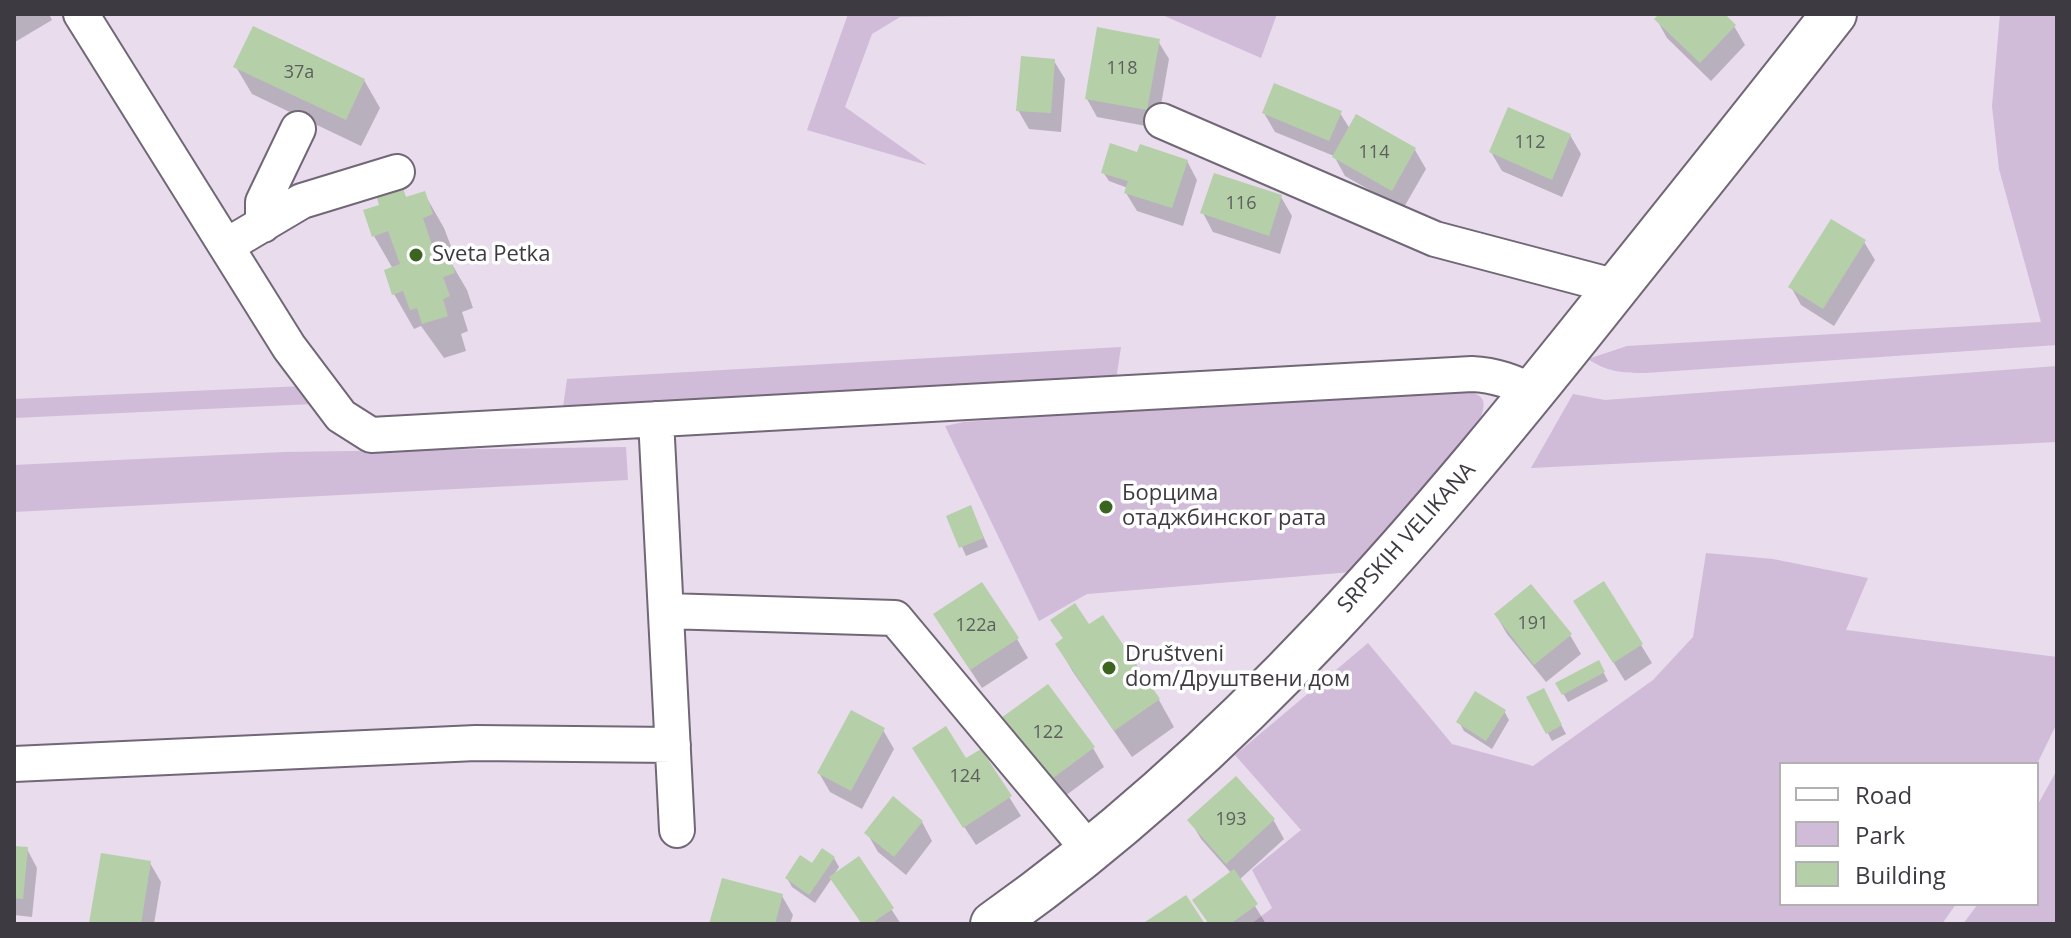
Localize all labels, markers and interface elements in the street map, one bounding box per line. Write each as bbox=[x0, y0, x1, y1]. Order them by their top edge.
house number: 118 bbox=[1107, 58, 1137, 80]
house number: 37a bbox=[284, 62, 314, 84]
house number: 112 bbox=[1515, 132, 1545, 154]
house number: 114 bbox=[1359, 142, 1389, 164]
house number: 116 bbox=[1226, 193, 1256, 215]
place label: Sveta Petka bbox=[432, 242, 550, 268]
marker: Sveta Petka bbox=[407, 246, 425, 264]
street label: SRPSKIH VELIKANA bbox=[1333, 457, 1481, 619]
place label: Борцима отаджбинског рата bbox=[1122, 481, 1326, 532]
marker: Борцима отаджбинског рата bbox=[1097, 498, 1115, 516]
house number: 191 bbox=[1518, 613, 1548, 635]
house number: 122a bbox=[956, 615, 996, 637]
place label: Društveni dom/Друштвени дом bbox=[1125, 642, 1350, 694]
marker: Društveni dom/Друштвени дом bbox=[1100, 659, 1118, 677]
house number: 122 bbox=[1033, 722, 1063, 744]
legend bbox=[1779, 762, 2039, 906]
house number: 124 bbox=[950, 766, 980, 788]
text: Road bbox=[1855, 778, 1912, 811]
house number: 193 bbox=[1216, 809, 1246, 831]
text: Park bbox=[1855, 818, 1905, 851]
text: Building bbox=[1855, 858, 1946, 891]

